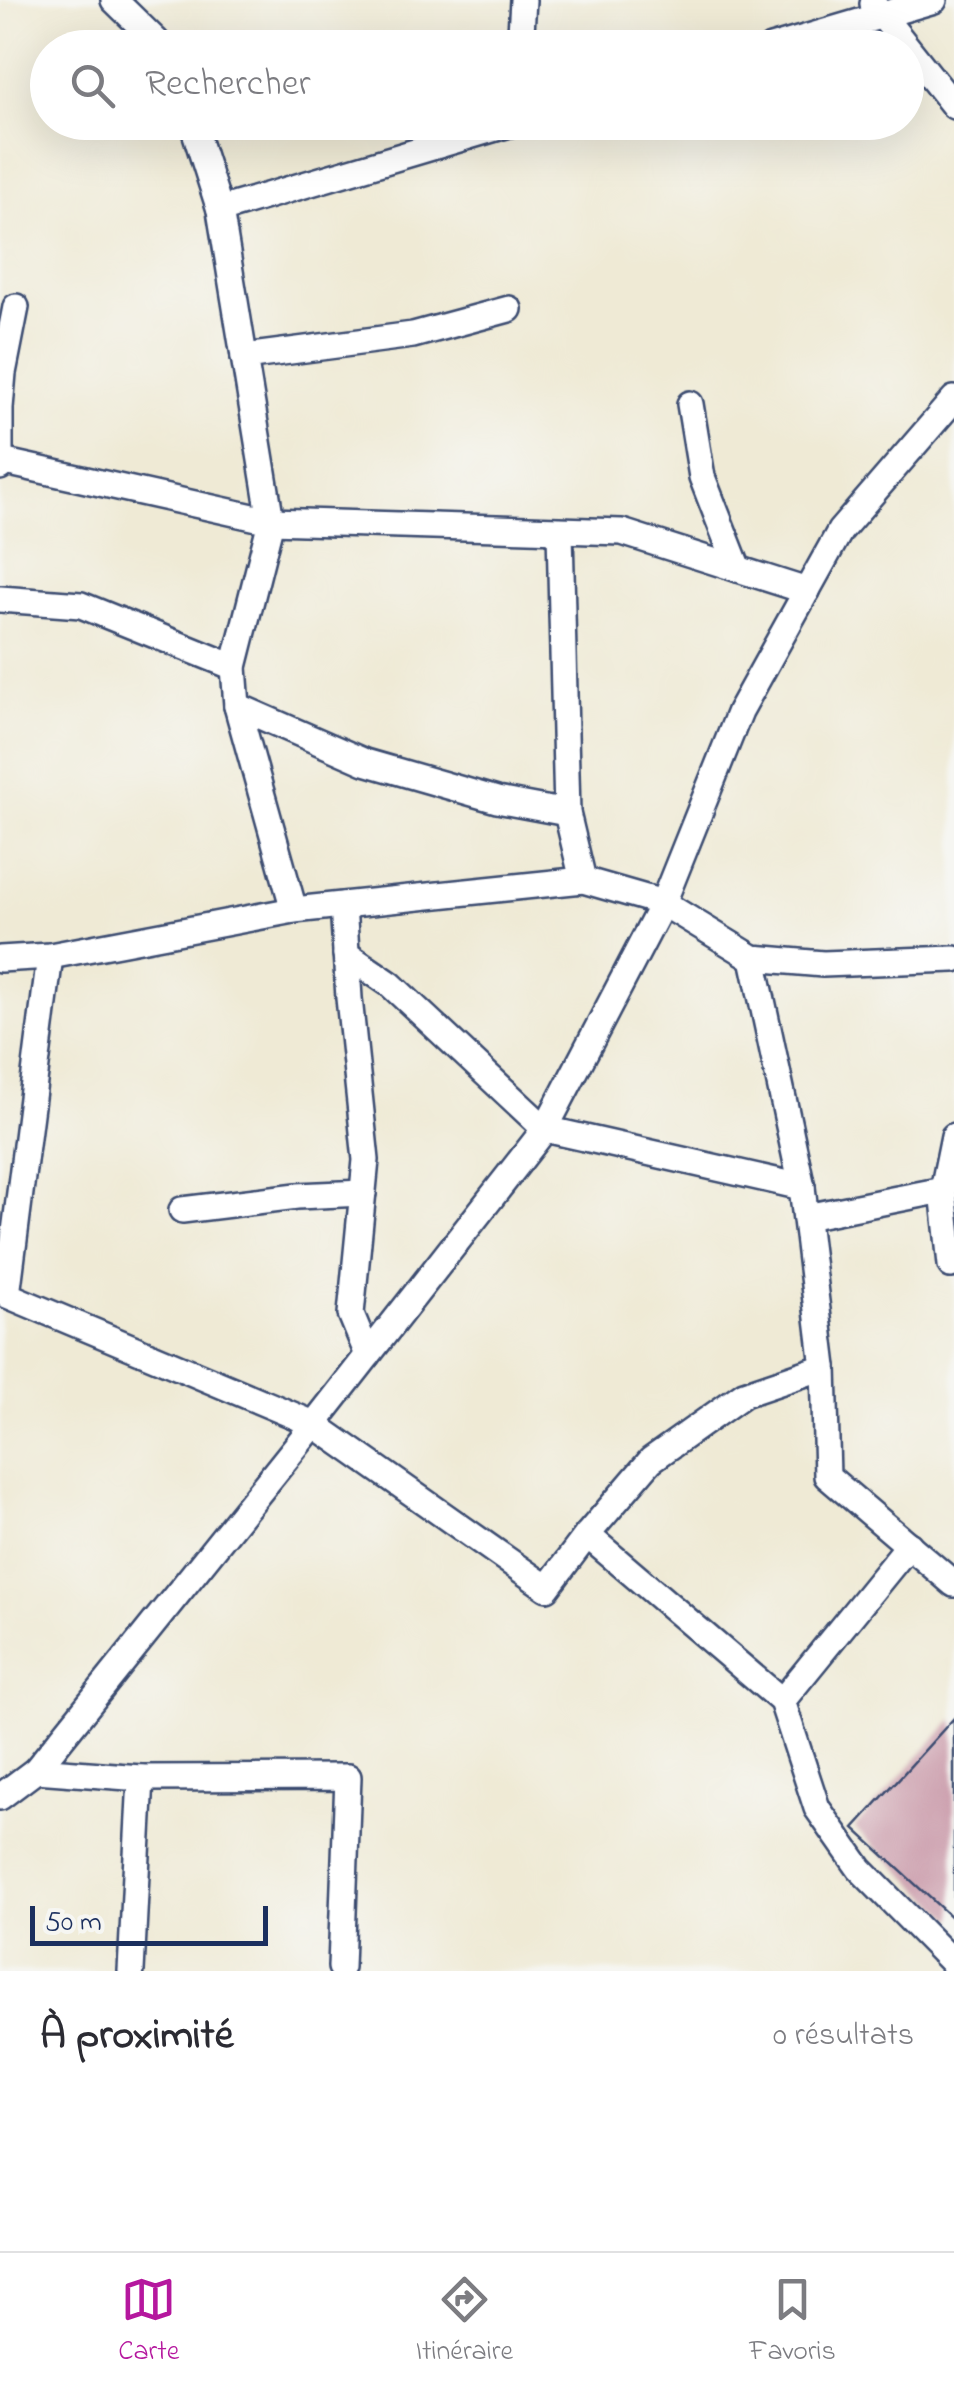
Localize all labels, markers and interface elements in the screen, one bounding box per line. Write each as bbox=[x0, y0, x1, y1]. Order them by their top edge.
search box bbox=[30, 30, 924, 140]
text: Rechercher bbox=[145, 57, 311, 113]
icon: search bbox=[65, 58, 120, 113]
scale bar bbox=[30, 1901, 268, 1946]
text: 50 m bbox=[45, 1903, 102, 1944]
text: À proximité bbox=[40, 2006, 234, 2067]
text: 0 résultats bbox=[773, 2013, 914, 2060]
tab: Carte bbox=[118, 2272, 179, 2373]
tab: Itinéraire bbox=[416, 2272, 513, 2373]
tab: Favoris bbox=[749, 2272, 836, 2373]

